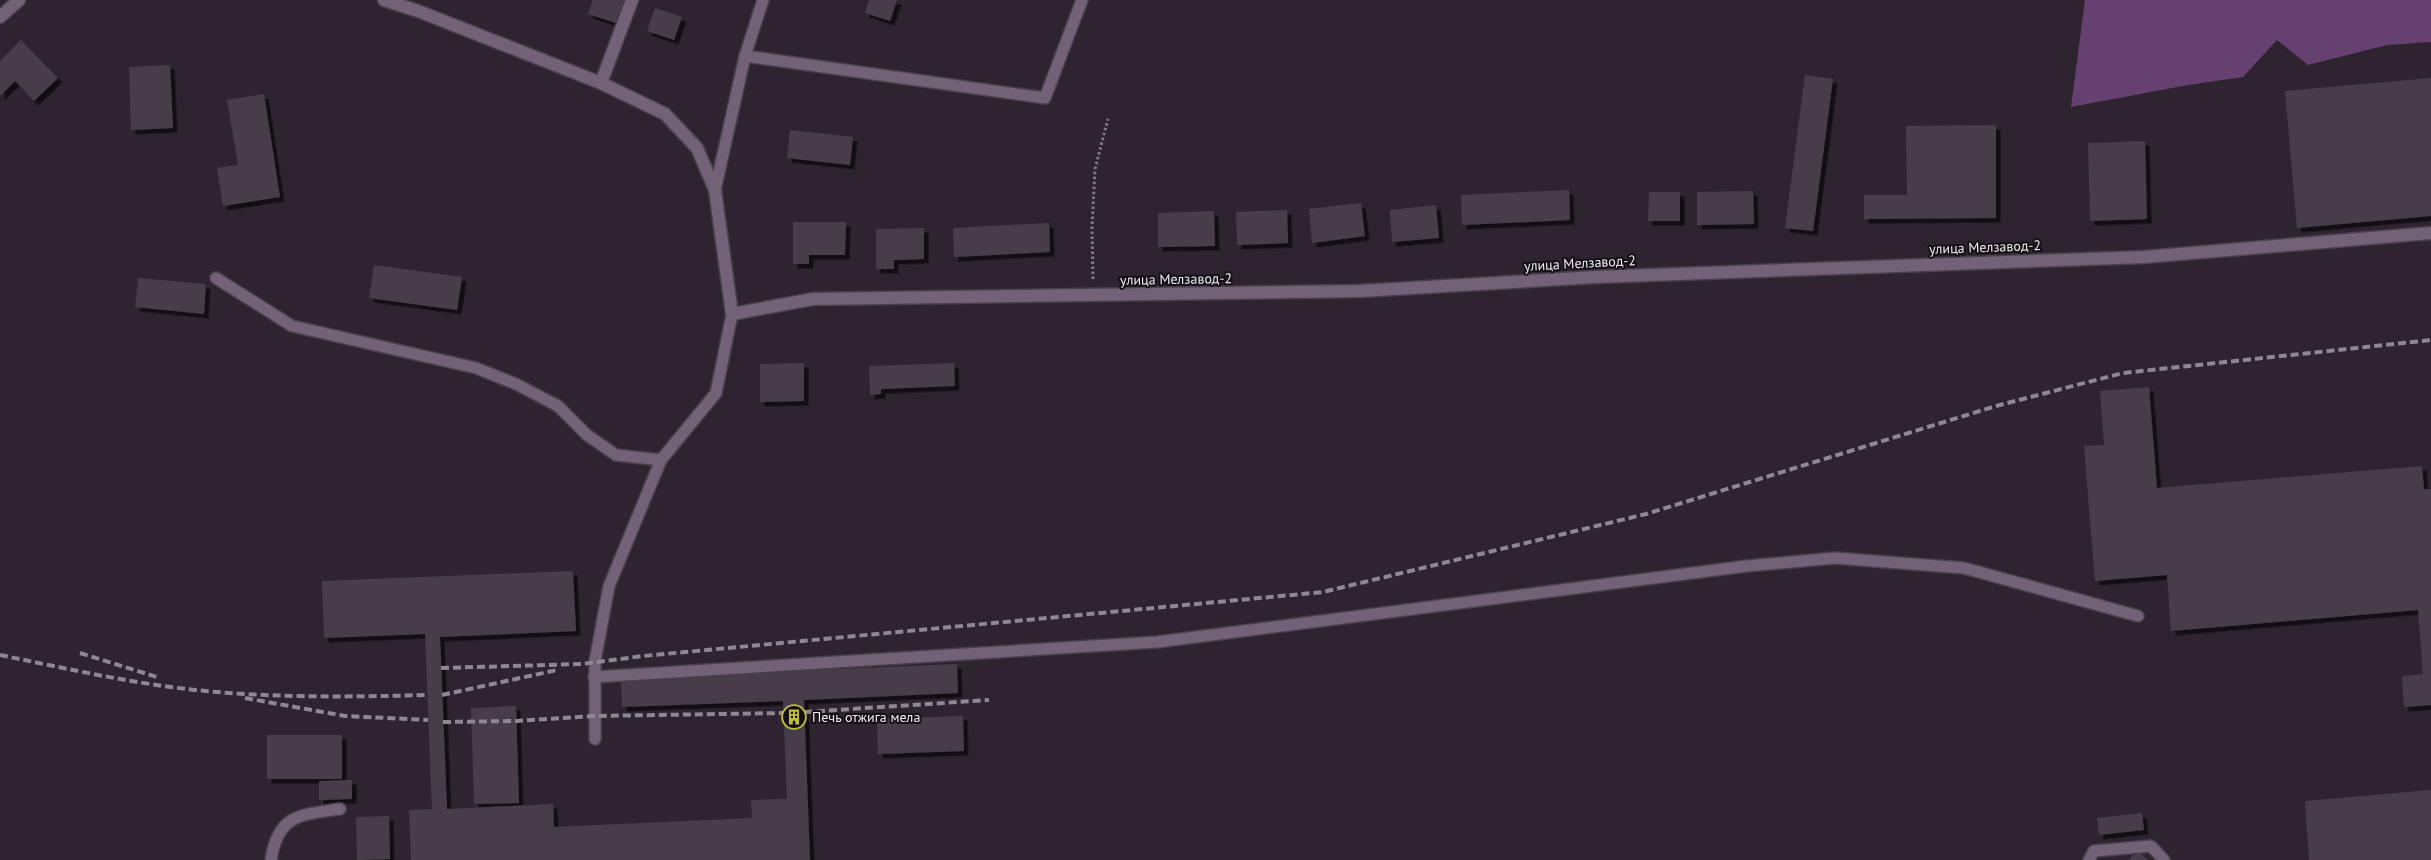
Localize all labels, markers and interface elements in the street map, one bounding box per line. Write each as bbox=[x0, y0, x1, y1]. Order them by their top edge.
street label: улица Мелзавод-2 bbox=[1929, 236, 2041, 258]
street label: улица Мелзавод-2 bbox=[1524, 251, 1636, 275]
street label: улица Мелзавод-2 bbox=[1120, 269, 1232, 289]
building icon: Печь отжига мела bbox=[781, 704, 807, 730]
place label: Печь отжига мела bbox=[812, 708, 920, 726]

